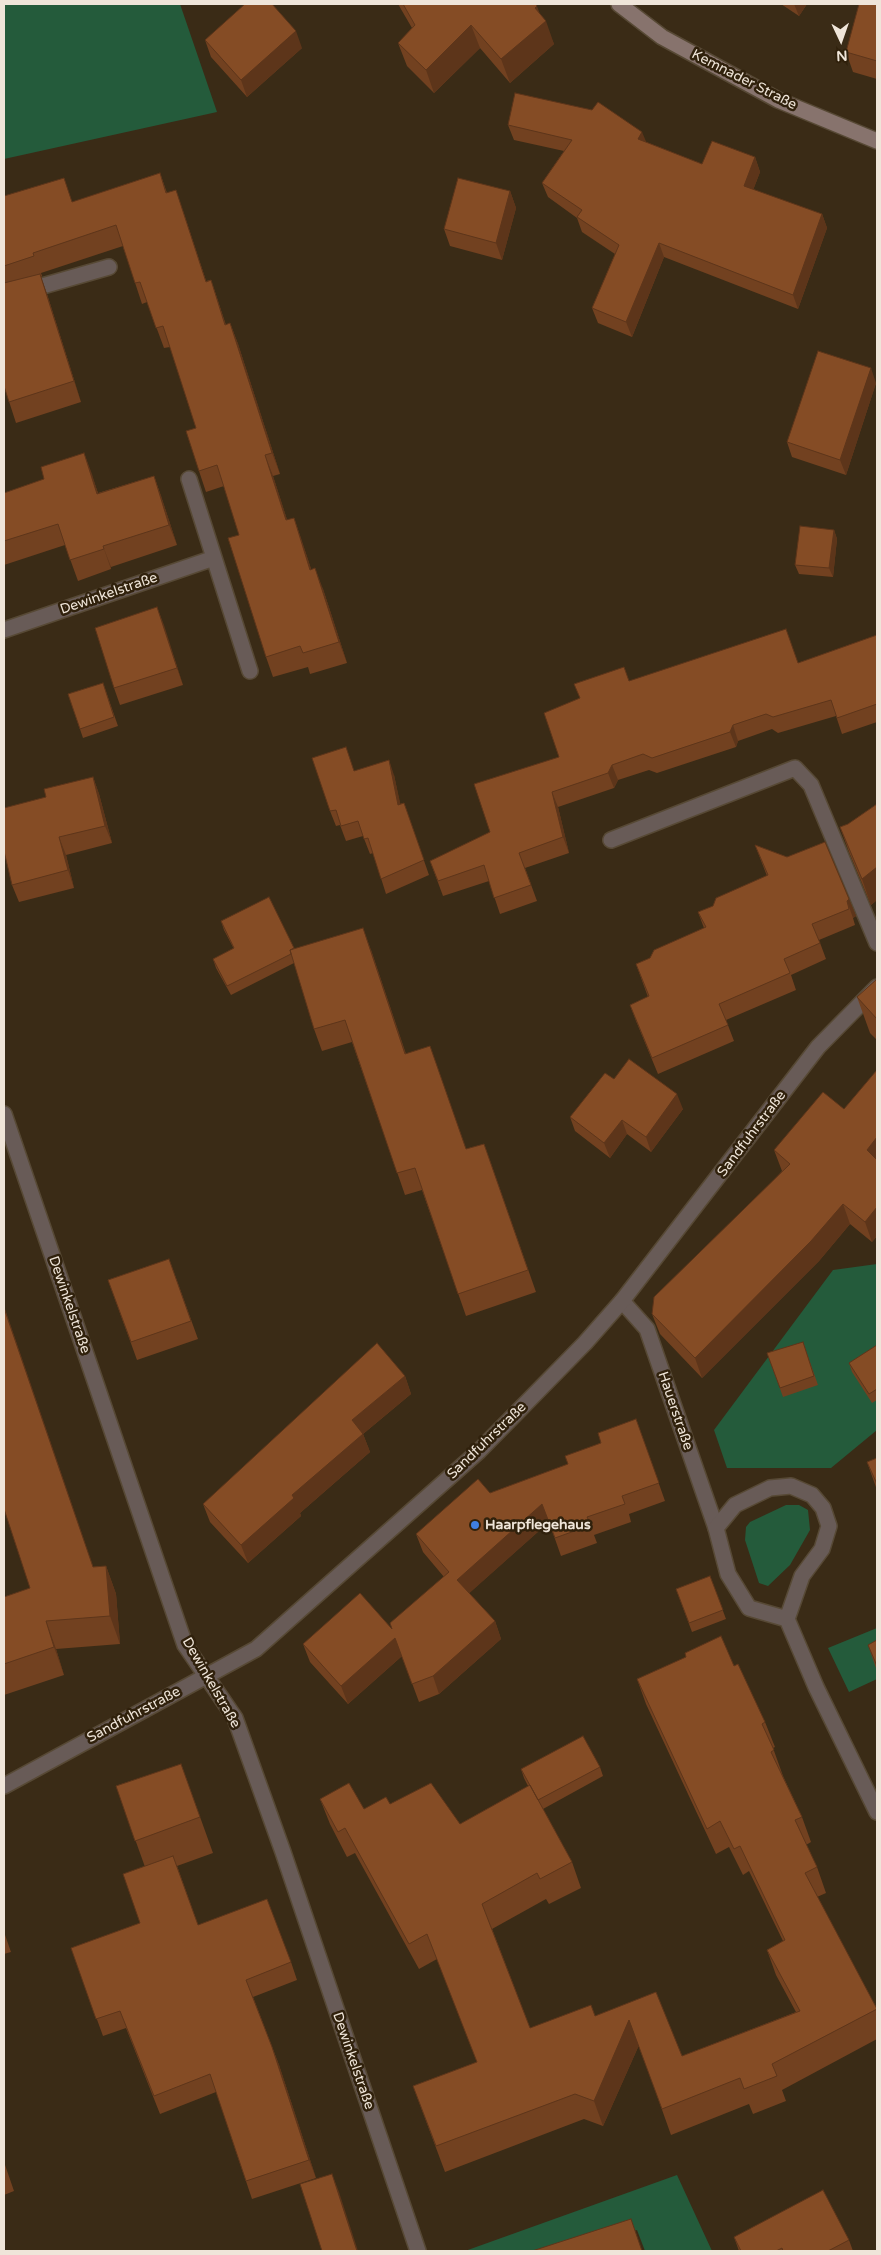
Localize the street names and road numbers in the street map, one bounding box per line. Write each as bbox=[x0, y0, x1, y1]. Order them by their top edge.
street label: Kemnader Straße bbox=[689, 46, 799, 114]
street label: Dewinkelstraße bbox=[58, 569, 160, 619]
street label: Sandfuhrstraße bbox=[714, 1088, 790, 1180]
street label: Dewinkelstraße bbox=[44, 1254, 94, 1356]
street label: Hauerstraße bbox=[654, 1370, 696, 1452]
street label: Sandfuhrstraße bbox=[444, 1399, 530, 1483]
street label: Dewinkelstraße bbox=[178, 1635, 244, 1731]
street label: Sandfuhrstraße bbox=[84, 1683, 184, 1747]
street label: Dewinkelstraße bbox=[328, 2010, 378, 2112]

